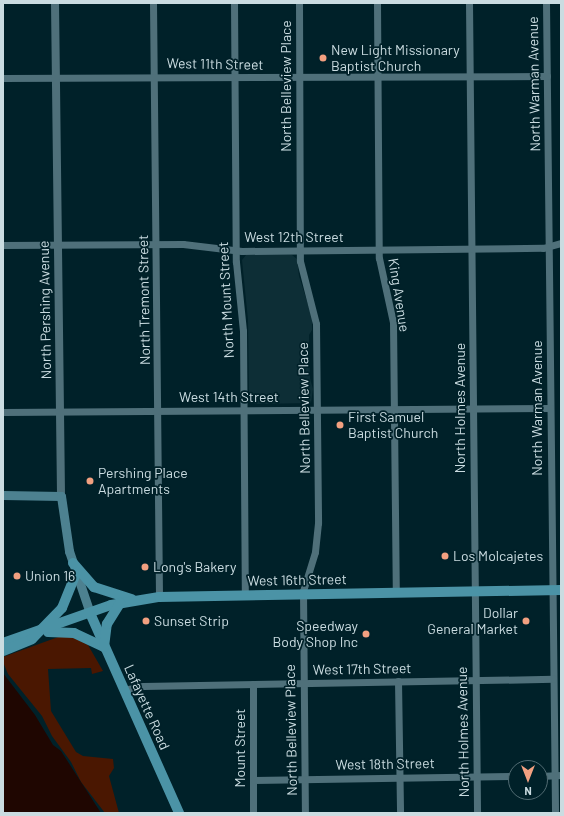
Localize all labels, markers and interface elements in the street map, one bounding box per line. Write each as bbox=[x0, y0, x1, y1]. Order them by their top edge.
street label: North Warman Avenue bbox=[524, 16, 544, 152]
street label: North Belleview Place bbox=[278, 20, 294, 152]
place label: New Light Missionary Baptist Church bbox=[331, 42, 460, 74]
marker: New Light Missionary Baptist Church bbox=[318, 53, 328, 63]
street label: West 11th Street bbox=[166, 55, 264, 73]
street label: West 12th Street bbox=[244, 229, 344, 245]
street label: North Tremont Street bbox=[134, 235, 154, 365]
street label: North Pershing Avenue bbox=[35, 241, 55, 379]
street label: North Mount Street bbox=[215, 241, 237, 359]
street label: King Avenue bbox=[385, 257, 413, 333]
street label: North Warman Avenue bbox=[529, 340, 545, 476]
street label: North Belleview Place bbox=[294, 342, 314, 474]
street label: North Holmes Avenue bbox=[452, 343, 468, 473]
street label: West 14th Street bbox=[179, 389, 279, 405]
place label: First Samuel Baptist Church bbox=[348, 409, 438, 442]
marker: First Samuel Baptist Church bbox=[335, 420, 345, 430]
place label: Pershing Place Apartments bbox=[98, 465, 188, 498]
marker: Pershing Place Apartments bbox=[85, 476, 95, 486]
place label: Los Molcajetes bbox=[453, 548, 543, 564]
marker: Los Molcajetes bbox=[440, 551, 450, 561]
place label: Long's Bakery bbox=[153, 559, 236, 575]
marker: Long's Bakery bbox=[140, 562, 150, 572]
place label: Union 16 bbox=[25, 568, 75, 584]
marker: Union 16 bbox=[12, 571, 22, 581]
street label: West 16th Street bbox=[247, 571, 347, 589]
place label: Dollar General Market bbox=[427, 605, 518, 638]
place label: Sunset Strip bbox=[154, 613, 229, 629]
marker: Sunset Strip bbox=[141, 616, 151, 626]
marker: Dollar General Market bbox=[521, 616, 531, 626]
place label: Speedway Body Shop Inc bbox=[273, 618, 358, 650]
marker: Speedway Body Shop Inc bbox=[361, 629, 371, 639]
street label: West 17th Street bbox=[312, 660, 412, 678]
street label: Lafayette Road bbox=[121, 662, 173, 752]
street label: North Belleview Place bbox=[281, 664, 301, 796]
street label: North Holmes Avenue bbox=[453, 667, 473, 797]
street label: Mount Street bbox=[232, 709, 248, 787]
street label: West 18th Street bbox=[335, 755, 435, 773]
north arrow bbox=[508, 760, 548, 800]
text: N bbox=[524, 785, 532, 798]

